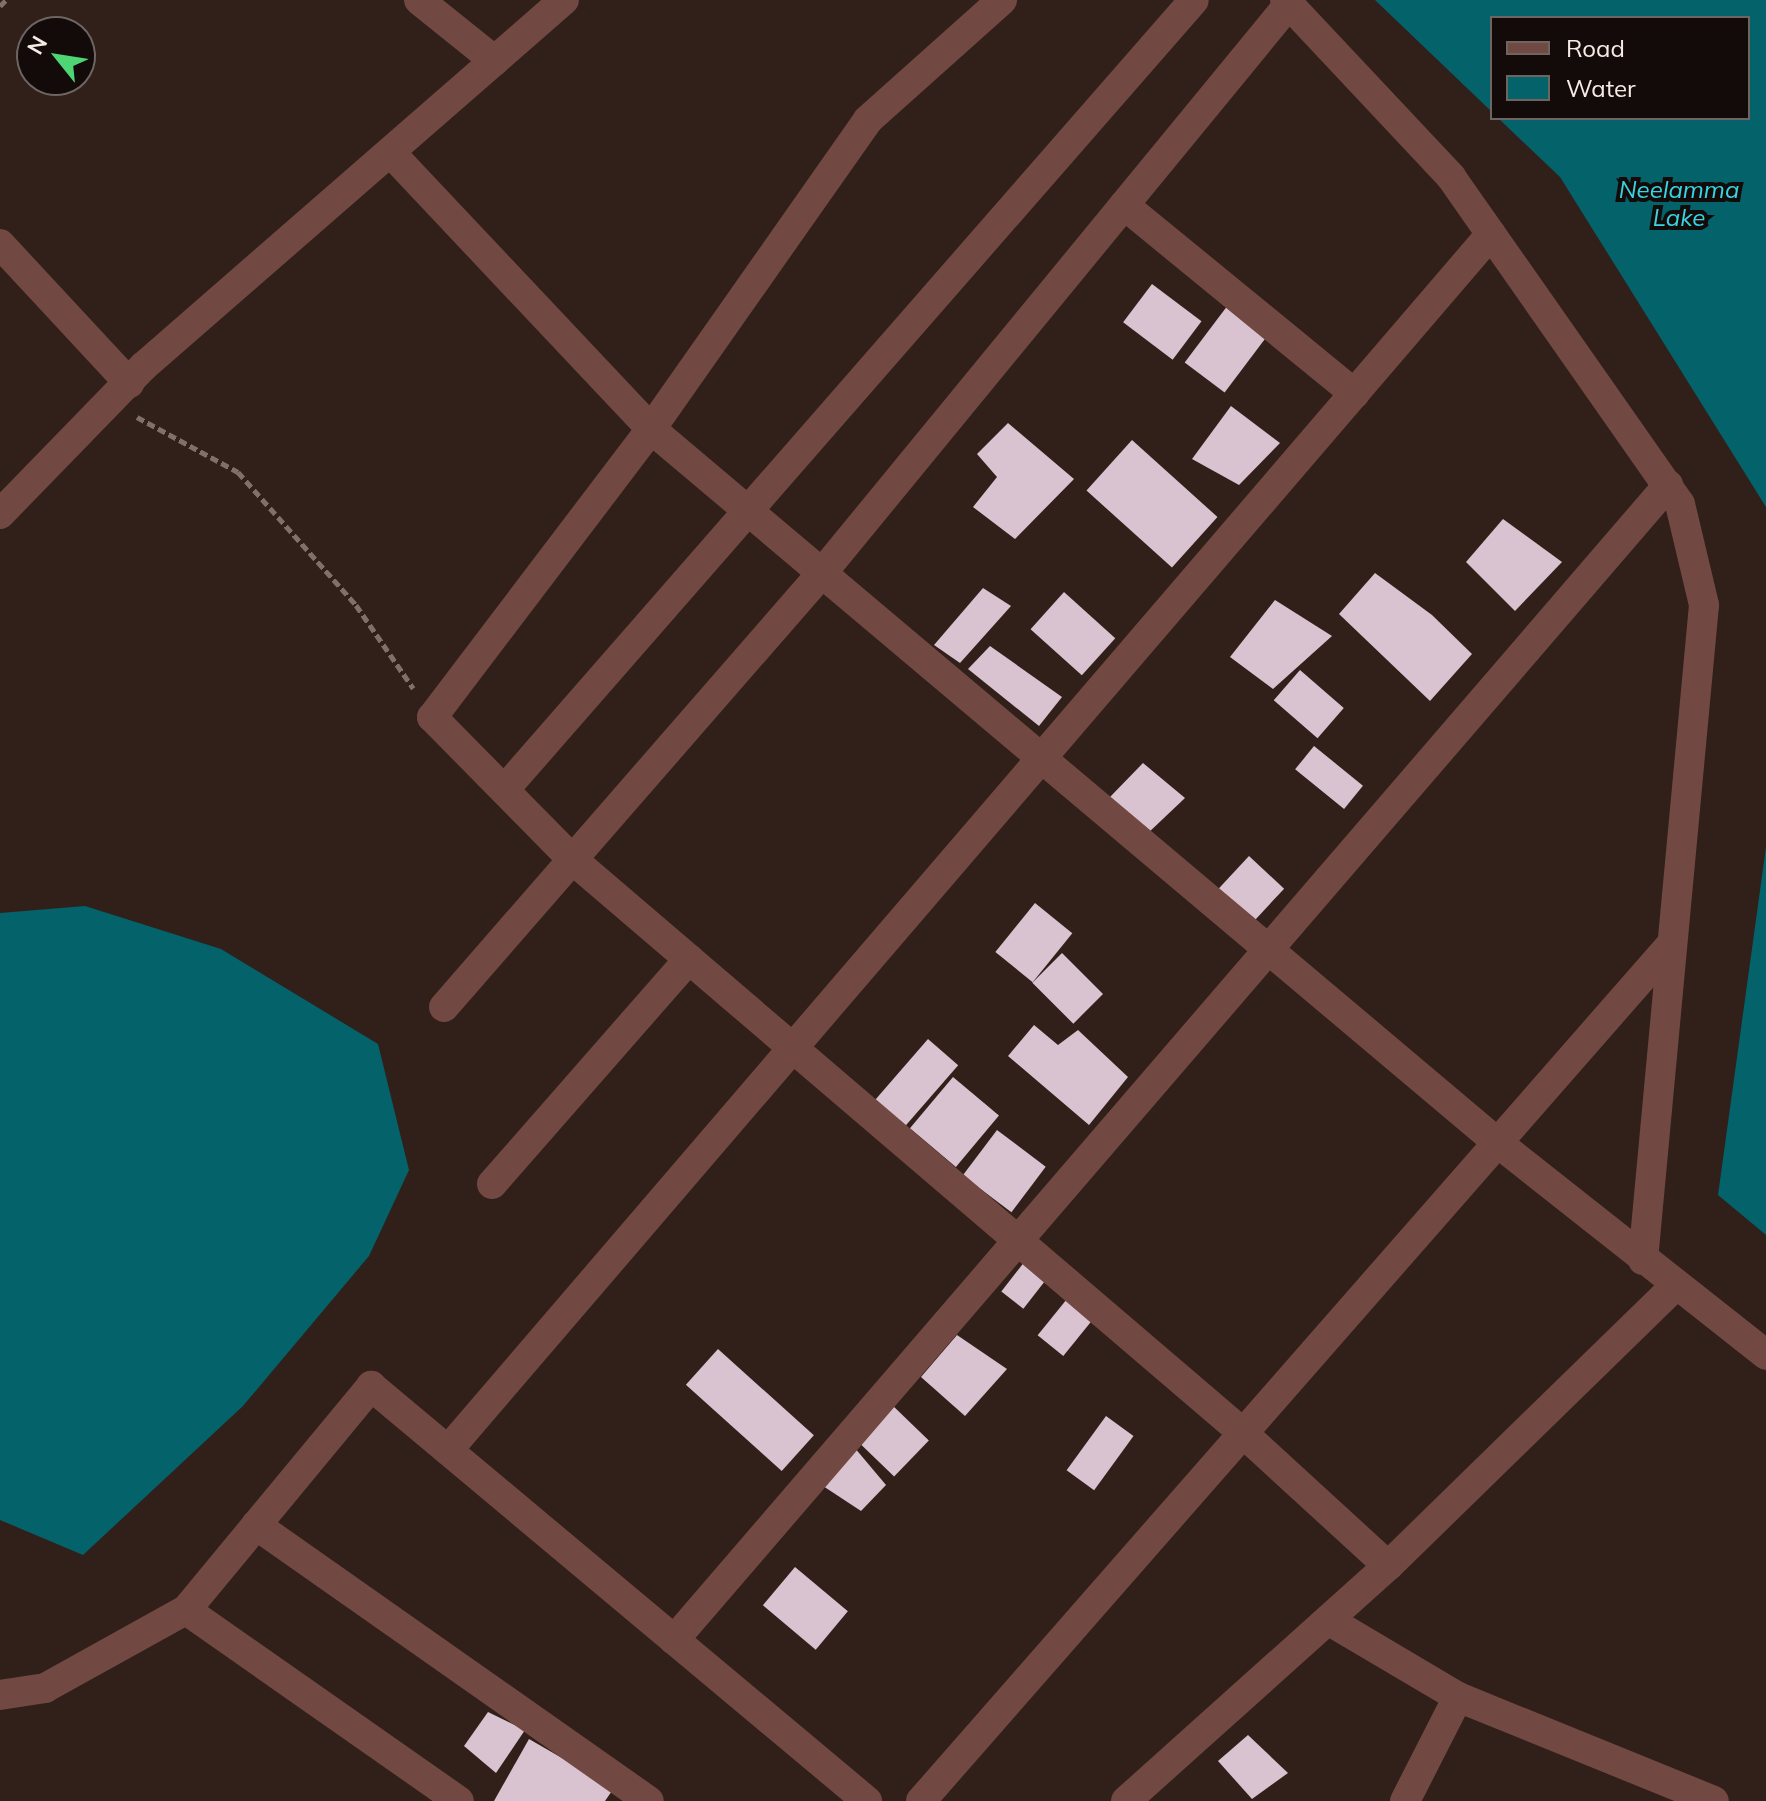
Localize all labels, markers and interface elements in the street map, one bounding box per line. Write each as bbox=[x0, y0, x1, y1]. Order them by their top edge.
north arrow bbox=[16, 16, 96, 96]
legend bbox=[1490, 16, 1750, 120]
text: N bbox=[21, 31, 53, 59]
text: Road bbox=[1566, 33, 1625, 63]
text: Water bbox=[1566, 73, 1636, 103]
water label: Neelamma Lake bbox=[1619, 176, 1739, 232]

